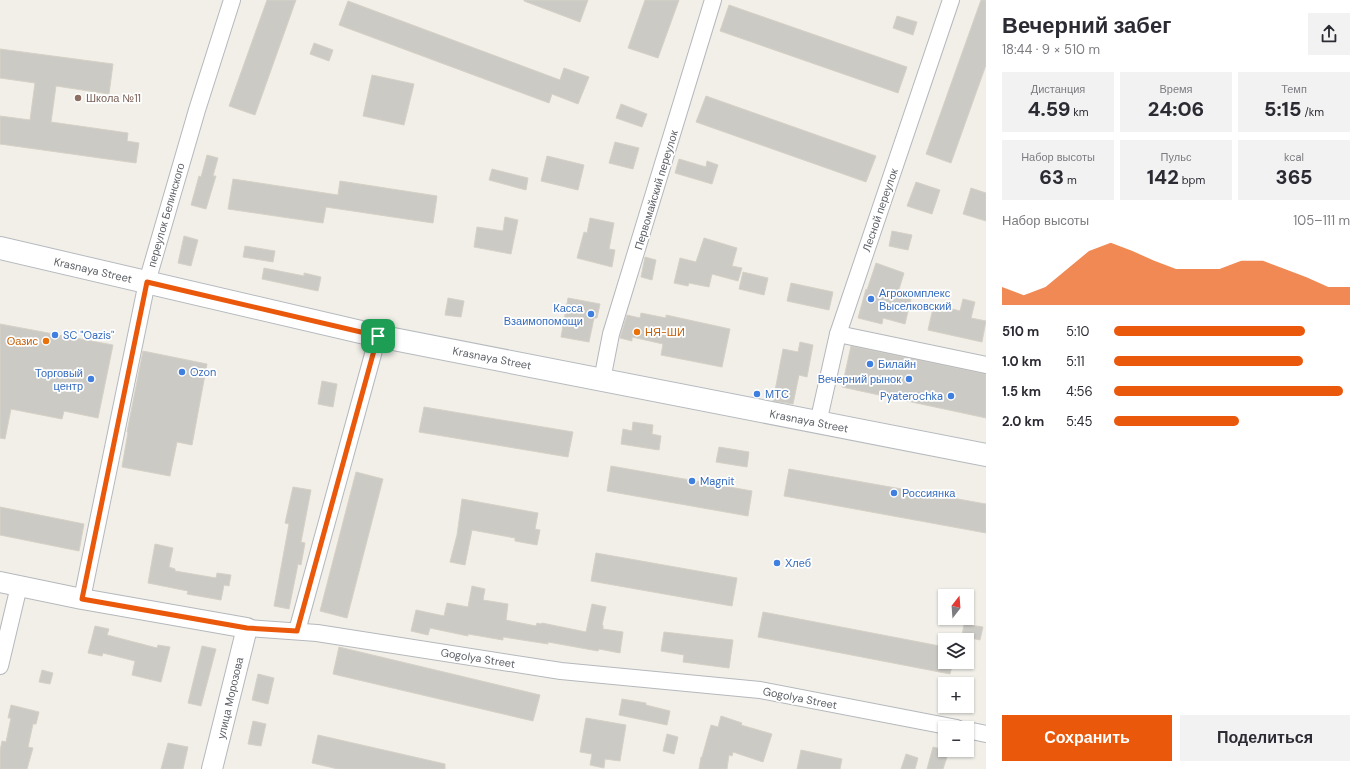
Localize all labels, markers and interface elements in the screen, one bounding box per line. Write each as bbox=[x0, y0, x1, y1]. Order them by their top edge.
text: Вечерний забег bbox=[1002, 11, 1171, 40]
button: share bbox=[1308, 13, 1350, 55]
text: 18:44 · 9 × 510 m bbox=[1002, 41, 1100, 58]
text: Дистанция bbox=[1031, 82, 1085, 96]
text: Время bbox=[1159, 82, 1193, 96]
text: Темп bbox=[1281, 82, 1307, 96]
place label: Школа №11 bbox=[86, 91, 141, 105]
marker: Школа №11 bbox=[73, 93, 83, 103]
text: 4.59 bbox=[1027, 96, 1070, 122]
text: 24:06 bbox=[1148, 96, 1204, 122]
text: 5:15 bbox=[1264, 96, 1301, 122]
text: km bbox=[1070, 105, 1089, 119]
text: /km bbox=[1301, 105, 1324, 119]
street label: Первомайский переулок bbox=[631, 128, 681, 251]
text: Набор высоты bbox=[1021, 150, 1095, 164]
text: Пульс bbox=[1161, 150, 1191, 164]
text: kcal bbox=[1284, 150, 1304, 164]
street label: переулок Белинского bbox=[144, 161, 188, 269]
text: 63 bbox=[1039, 164, 1064, 190]
text: 142 bbox=[1147, 164, 1179, 190]
text: 365 bbox=[1276, 164, 1312, 190]
street label: Лесной переулок bbox=[859, 166, 901, 253]
text: m bbox=[1064, 173, 1077, 187]
text: bpm bbox=[1179, 173, 1205, 187]
text: Набор высоты bbox=[1002, 212, 1089, 229]
text: 105–111 m bbox=[1293, 212, 1350, 229]
street label: Krasnaya Street bbox=[52, 254, 134, 286]
place label: Агрокомплекс Выселковский bbox=[879, 286, 951, 313]
marker: Агрокомплекс Выселковский bbox=[866, 294, 876, 304]
place label: Касса Взаимопомощи bbox=[504, 301, 584, 328]
marker: Касса Взаимопомощи bbox=[586, 309, 596, 319]
pin bbox=[361, 319, 395, 353]
text: 510 m bbox=[1002, 323, 1039, 340]
text: 5:10 bbox=[1066, 323, 1090, 340]
icon: arrive bbox=[367, 325, 389, 347]
place label: НЯ-ШИ bbox=[645, 325, 685, 339]
marker: НЯ-ШИ bbox=[632, 327, 642, 337]
place label: SC "Oazis" bbox=[63, 328, 114, 342]
marker: SC "Oazis" bbox=[50, 330, 60, 340]
place label: Оазис bbox=[7, 334, 38, 348]
marker: Оазис bbox=[41, 336, 51, 346]
street label: Krasnaya Street bbox=[451, 343, 533, 373]
text: 1.0 km bbox=[1002, 353, 1041, 370]
text: 5:11 bbox=[1066, 353, 1085, 370]
place label: Билайн bbox=[878, 357, 916, 371]
marker: Билайн bbox=[865, 359, 875, 369]
place label: Ozon bbox=[190, 365, 216, 379]
place label: Торговый центр bbox=[35, 366, 83, 393]
marker: Ozon bbox=[177, 367, 187, 377]
place label: Вечерний рынок bbox=[818, 372, 901, 386]
marker: Торговый центр bbox=[86, 374, 96, 384]
marker: Вечерний рынок bbox=[904, 374, 914, 384]
text: 1.5 km bbox=[1002, 383, 1041, 400]
text: 4:56 bbox=[1066, 383, 1093, 400]
place label: МТС bbox=[765, 387, 789, 401]
marker: МТС bbox=[752, 389, 762, 399]
place label: Pyaterochka bbox=[880, 389, 943, 403]
marker: Pyaterochka bbox=[946, 391, 956, 401]
street label: Krasnaya Street bbox=[768, 406, 850, 436]
text: 2.0 km bbox=[1002, 413, 1044, 430]
text: 5:45 bbox=[1066, 413, 1092, 430]
place label: Magnit bbox=[700, 474, 735, 488]
marker: Magnit bbox=[687, 476, 697, 486]
place label: Россиянка bbox=[902, 486, 956, 500]
marker: Россиянка bbox=[889, 488, 899, 498]
place label: Хлеб bbox=[785, 556, 811, 570]
marker: Хлеб bbox=[772, 558, 782, 568]
north arrow bbox=[938, 589, 974, 625]
map controls bbox=[938, 589, 974, 757]
button: layers bbox=[938, 633, 974, 669]
street label: Gogolya Street bbox=[440, 645, 516, 671]
street label: улица Морозова bbox=[214, 655, 246, 740]
button: + bbox=[938, 677, 974, 713]
street label: Gogolya Street bbox=[762, 684, 838, 712]
button: Сохранить bbox=[1002, 715, 1172, 761]
button: Поделиться bbox=[1180, 715, 1350, 761]
button: − bbox=[938, 721, 974, 757]

